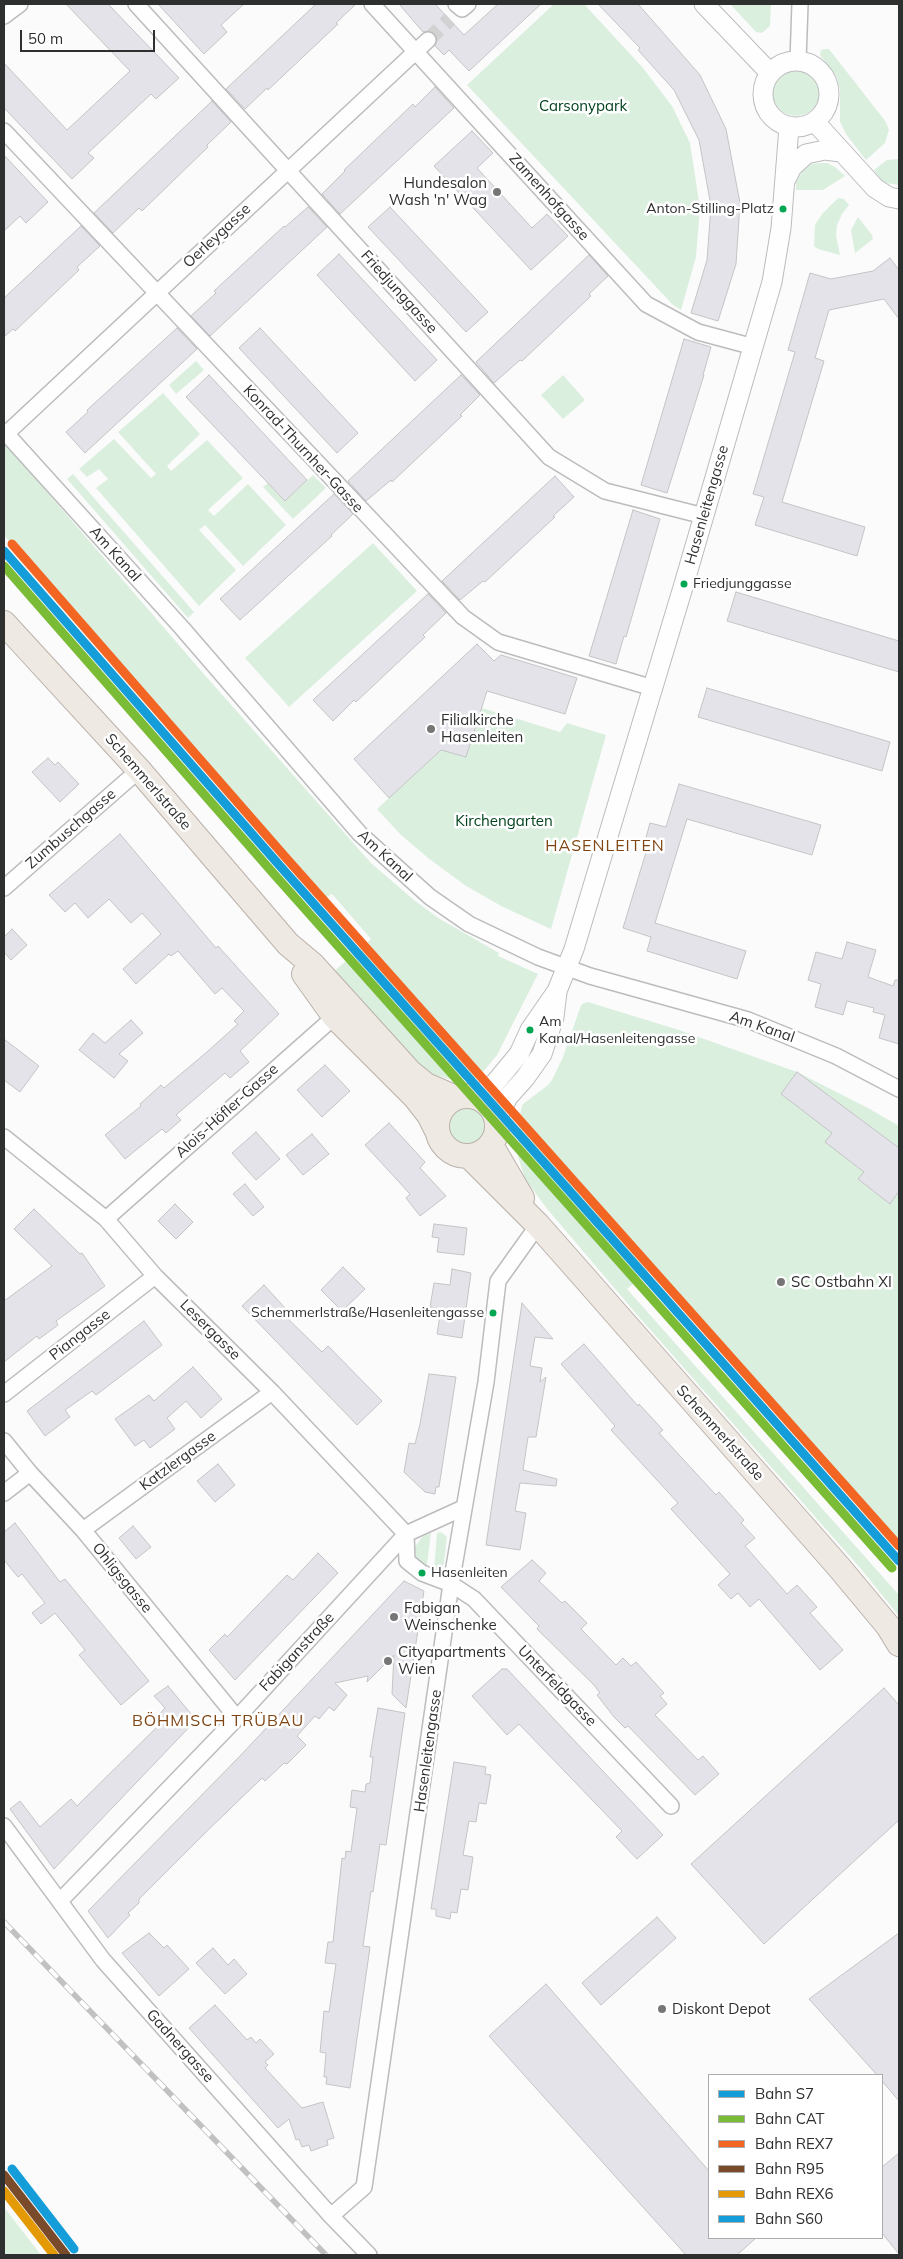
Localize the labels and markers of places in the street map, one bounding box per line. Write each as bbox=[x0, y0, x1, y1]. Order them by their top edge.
place label: Hundesalon Wash 'n' Wag bbox=[389, 174, 487, 209]
marker: Hundesalon Wash 'n' Wag bbox=[491, 186, 503, 198]
place label: Anton-Stilling-Platz bbox=[646, 201, 774, 217]
marker: Anton-Stilling-Platz bbox=[778, 204, 788, 214]
place label: Friedjunggasse bbox=[693, 576, 792, 592]
marker: Friedjunggasse bbox=[679, 579, 689, 589]
place label: Filialkirche Hasenleiten bbox=[441, 711, 523, 746]
marker: Filialkirche Hasenleiten bbox=[425, 723, 437, 735]
place label: Am Kanal/Hasenleitengasse bbox=[539, 1014, 695, 1046]
marker: Am Kanal/Hasenleitengasse bbox=[525, 1025, 535, 1035]
place label: SC Ostbahn XI bbox=[791, 1273, 892, 1291]
marker: SC Ostbahn XI bbox=[775, 1276, 787, 1288]
place label: Schemmerlstraße/Hasenleitengasse bbox=[251, 1305, 484, 1321]
marker: Schemmerlstraße/Hasenleitengasse bbox=[488, 1308, 498, 1318]
place label: Hasenleiten bbox=[431, 1565, 508, 1581]
marker: Hasenleiten bbox=[417, 1568, 427, 1578]
place label: Fabigan Weinschenke bbox=[404, 1599, 497, 1634]
marker: Fabigan Weinschenke bbox=[388, 1611, 400, 1623]
place label: Cityapartments Wien bbox=[398, 1643, 506, 1678]
marker: Cityapartments Wien bbox=[382, 1655, 394, 1667]
place label: Diskont Depot bbox=[672, 2000, 770, 2018]
marker: Diskont Depot bbox=[656, 2003, 668, 2015]

